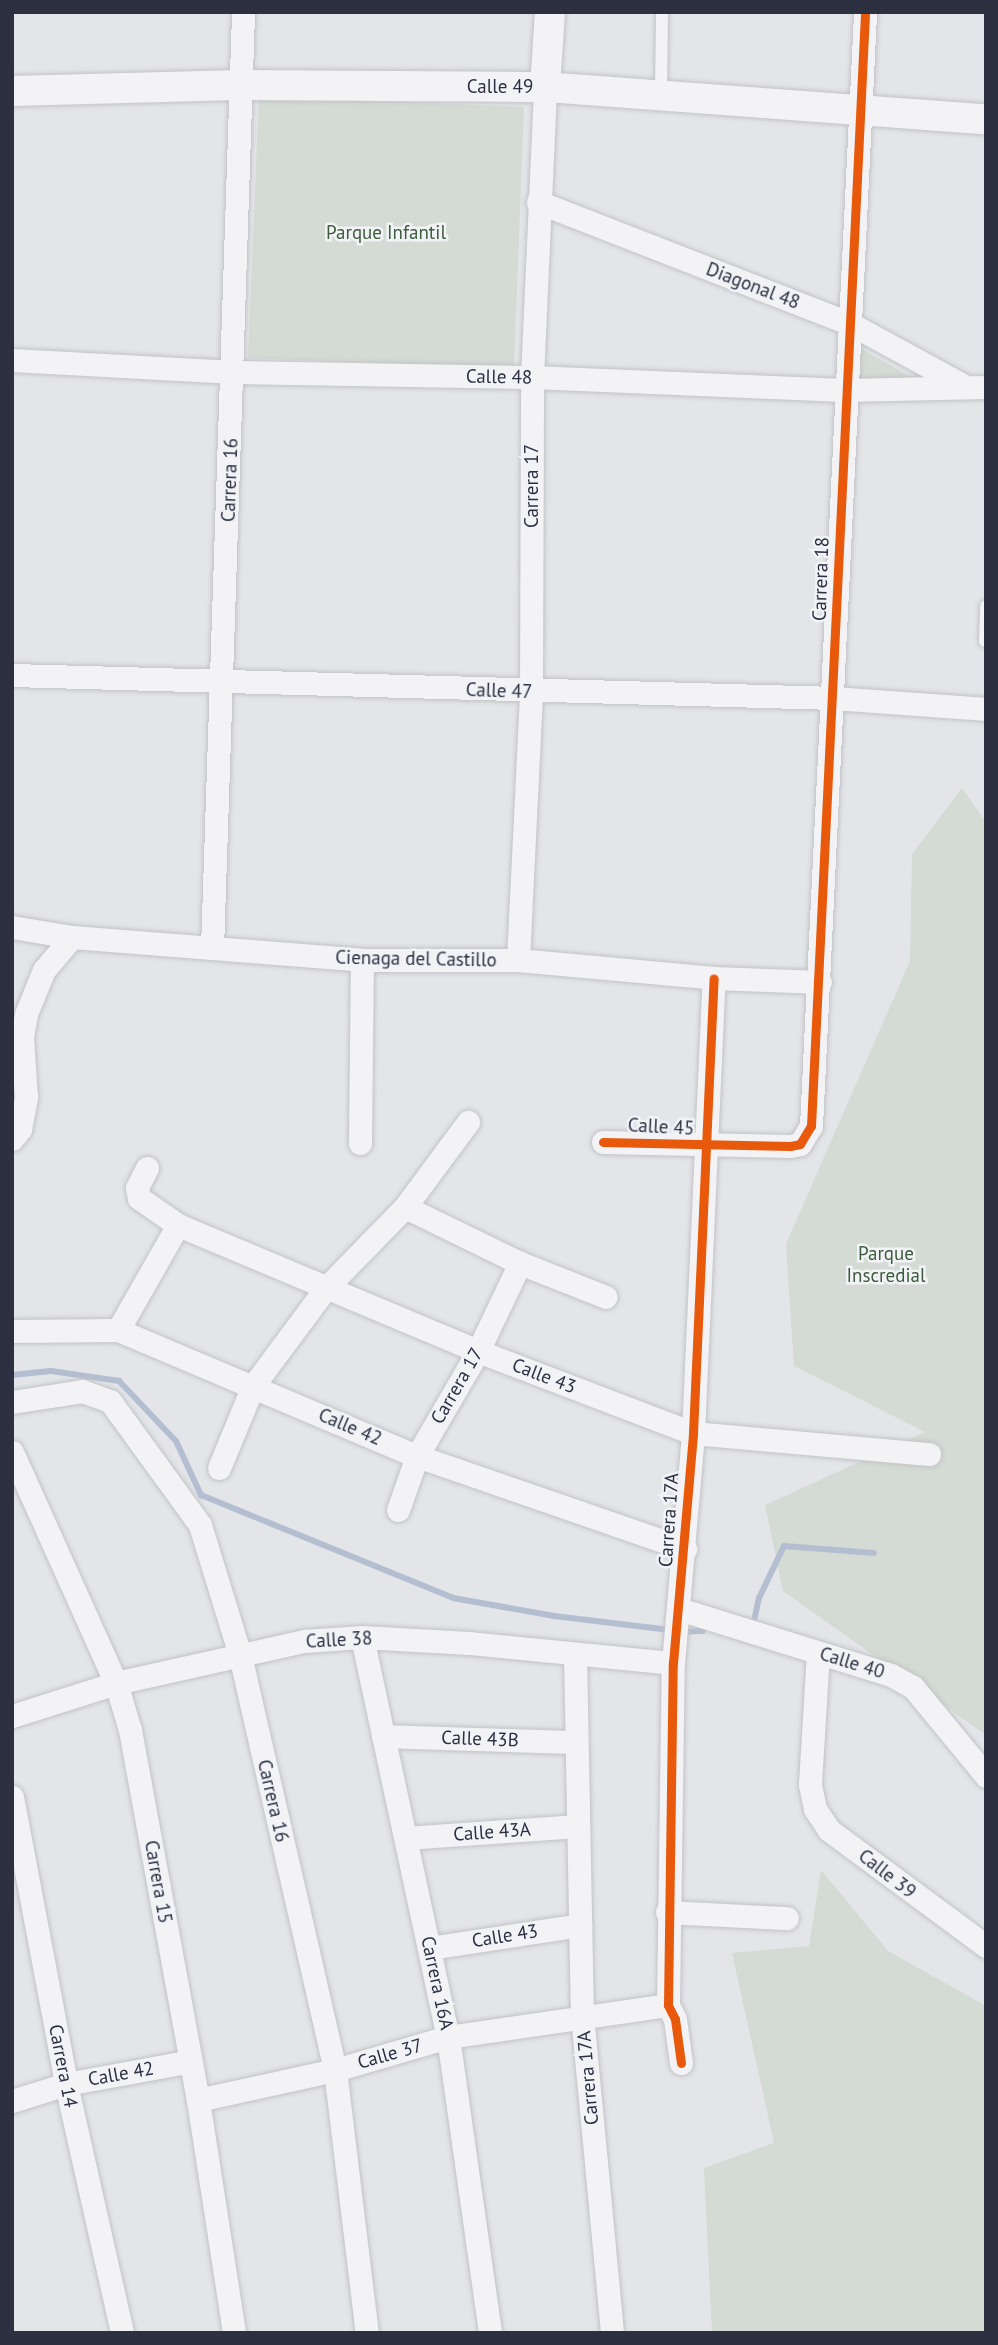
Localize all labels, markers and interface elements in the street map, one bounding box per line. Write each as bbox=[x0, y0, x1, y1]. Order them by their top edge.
street label: Calle 49 bbox=[467, 76, 533, 98]
park label: Parque Infantil bbox=[326, 222, 446, 244]
street label: Diagonal 48 bbox=[703, 258, 803, 314]
street label: Calle 48 bbox=[466, 365, 532, 389]
street label: Carrera 16 bbox=[217, 438, 243, 522]
street label: Carrera 17 bbox=[521, 444, 543, 528]
street label: Carrera 18 bbox=[808, 537, 834, 621]
street label: Calle 47 bbox=[465, 678, 533, 704]
street label: Cienaga del Castillo bbox=[335, 946, 497, 972]
street label: Calle 45 bbox=[627, 1114, 695, 1140]
park label: Parque Inscredial bbox=[847, 1243, 925, 1287]
street label: Carrera 17 bbox=[426, 1344, 488, 1428]
street label: Calle 43 bbox=[509, 1353, 579, 1399]
street label: Calle 42 bbox=[315, 1404, 385, 1450]
street label: Carrera 17A bbox=[654, 1472, 684, 1568]
street label: Calle 38 bbox=[305, 1627, 373, 1653]
street label: Calle 40 bbox=[817, 1642, 887, 1684]
street label: Calle 43B bbox=[441, 1726, 519, 1752]
street label: Carrera 16 bbox=[252, 1757, 294, 1845]
street label: Calle 43A bbox=[453, 1818, 531, 1846]
street label: Carrera 15 bbox=[139, 1839, 177, 1925]
street label: Calle 39 bbox=[854, 1845, 920, 1903]
street label: Calle 43 bbox=[470, 1920, 540, 1952]
street label: Carrera 16A bbox=[416, 1934, 458, 2032]
street label: Carrera 14 bbox=[44, 2023, 82, 2109]
street label: Carrera 17A bbox=[573, 2030, 603, 2126]
street label: Calle 37 bbox=[355, 2034, 425, 2074]
street label: Calle 42 bbox=[86, 2057, 156, 2091]

